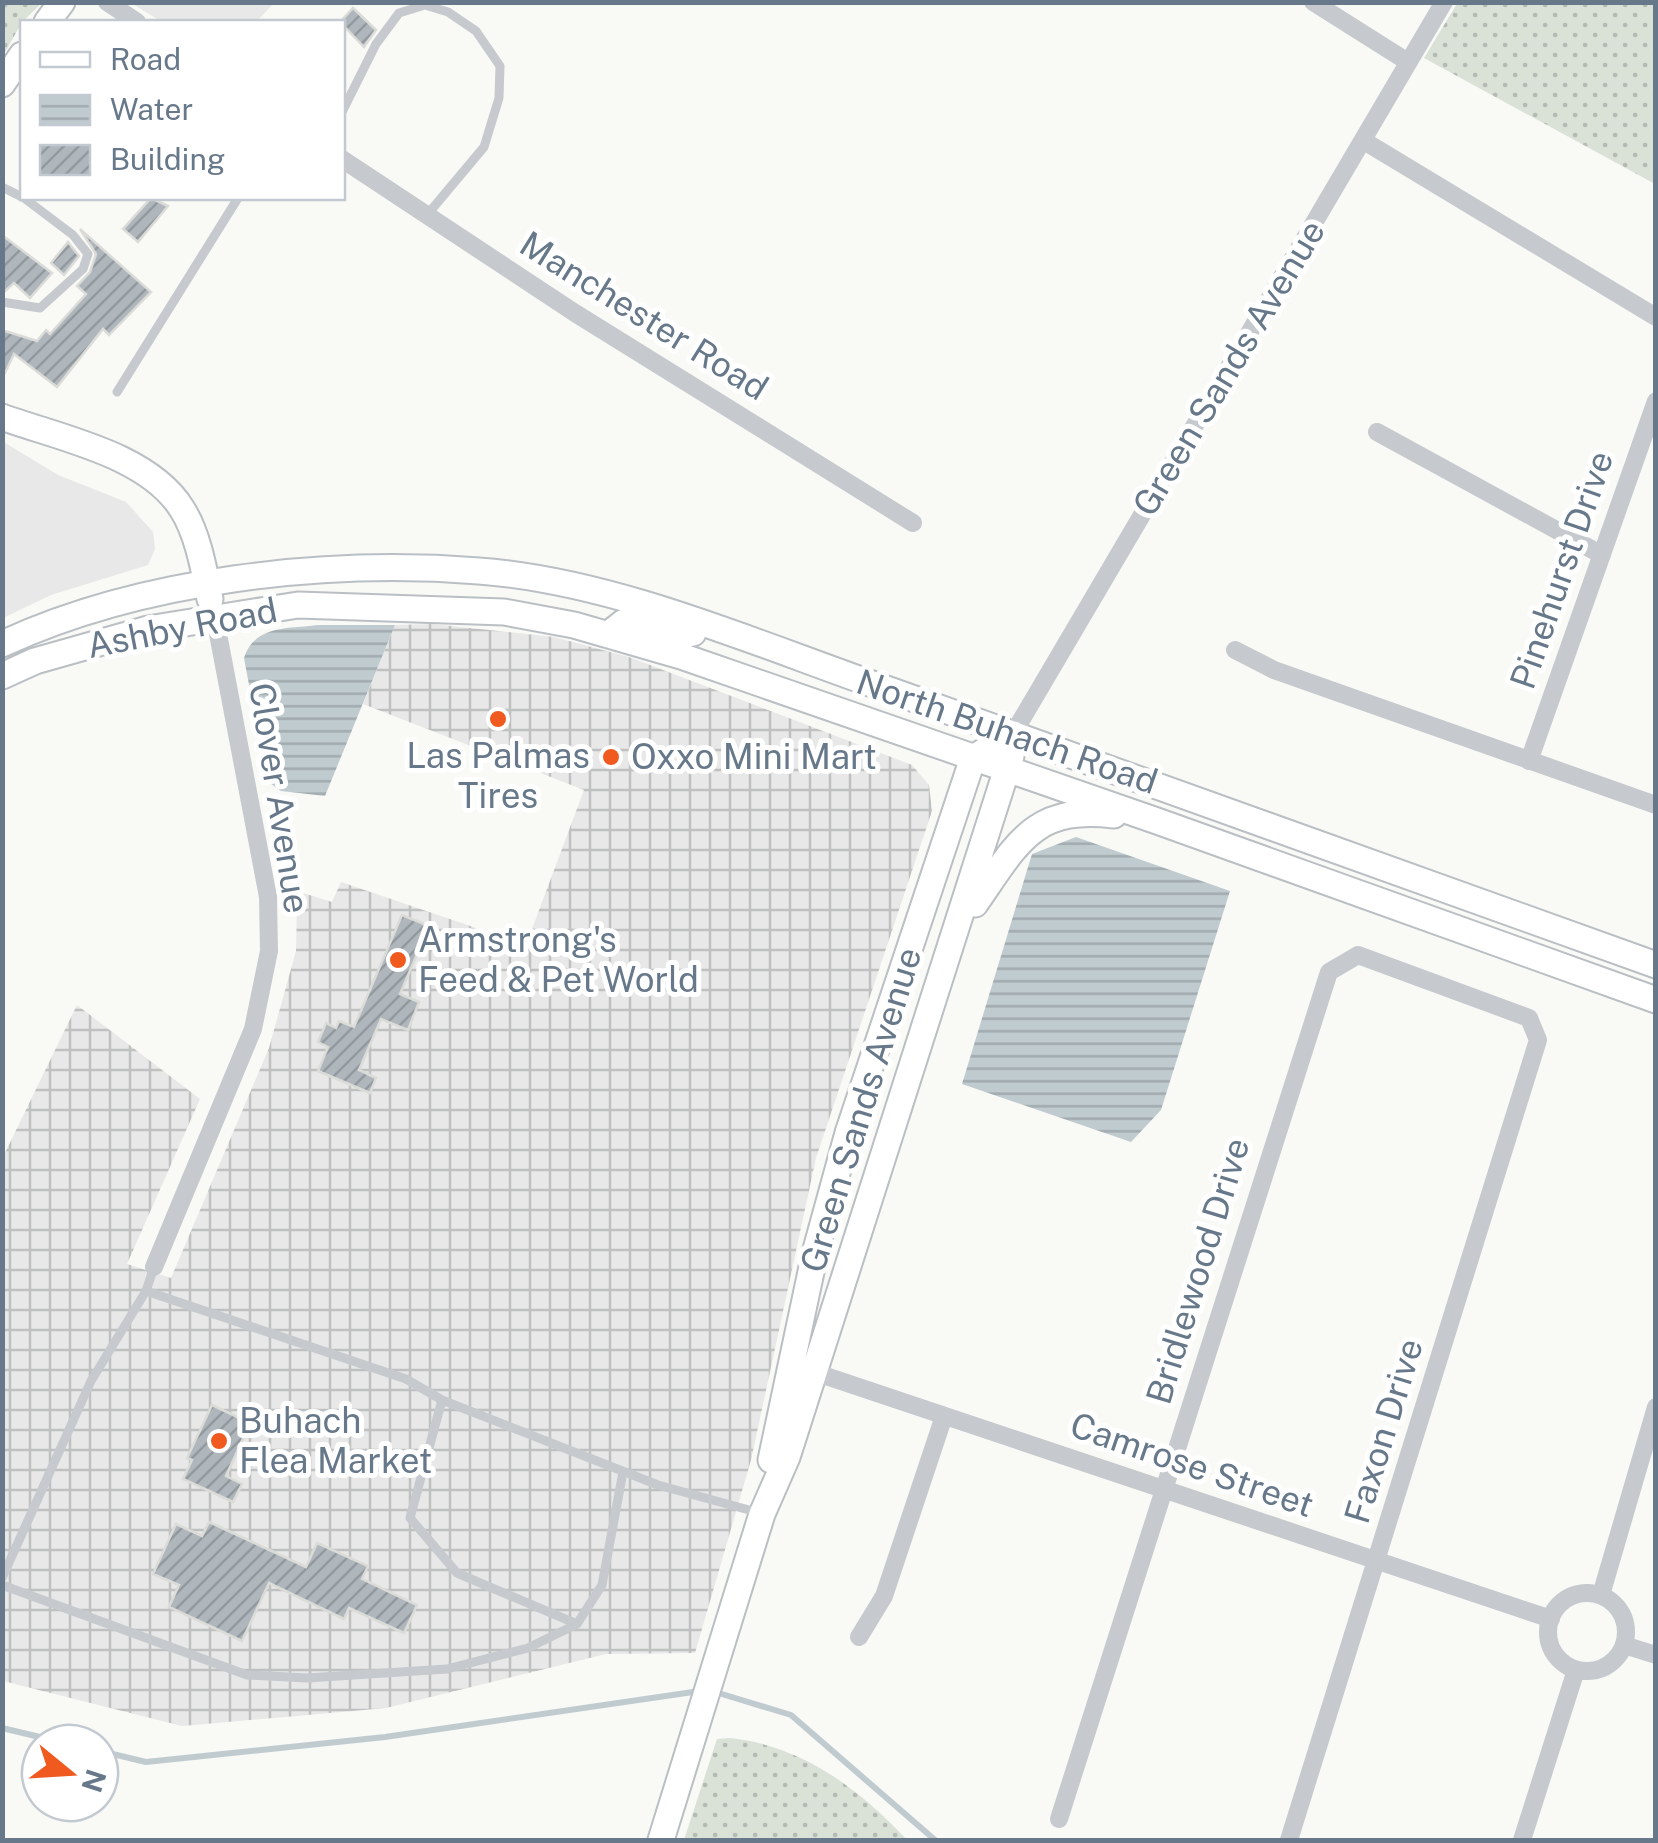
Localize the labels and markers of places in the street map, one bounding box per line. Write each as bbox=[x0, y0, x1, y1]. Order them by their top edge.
marker: Las Palmas Tires bbox=[487, 708, 509, 730]
place label: Las Palmas Tires bbox=[406, 735, 590, 816]
place label: Oxxo Mini Mart bbox=[631, 736, 877, 777]
marker: Oxxo Mini Mart bbox=[600, 746, 622, 768]
place label: Armstrong's Feed & Pet World bbox=[418, 919, 699, 1000]
marker: Armstrong's Feed & Pet World bbox=[387, 949, 409, 971]
place label: Buhach Flea Market bbox=[239, 1400, 432, 1481]
marker: Buhach Flea Market bbox=[208, 1430, 230, 1452]

